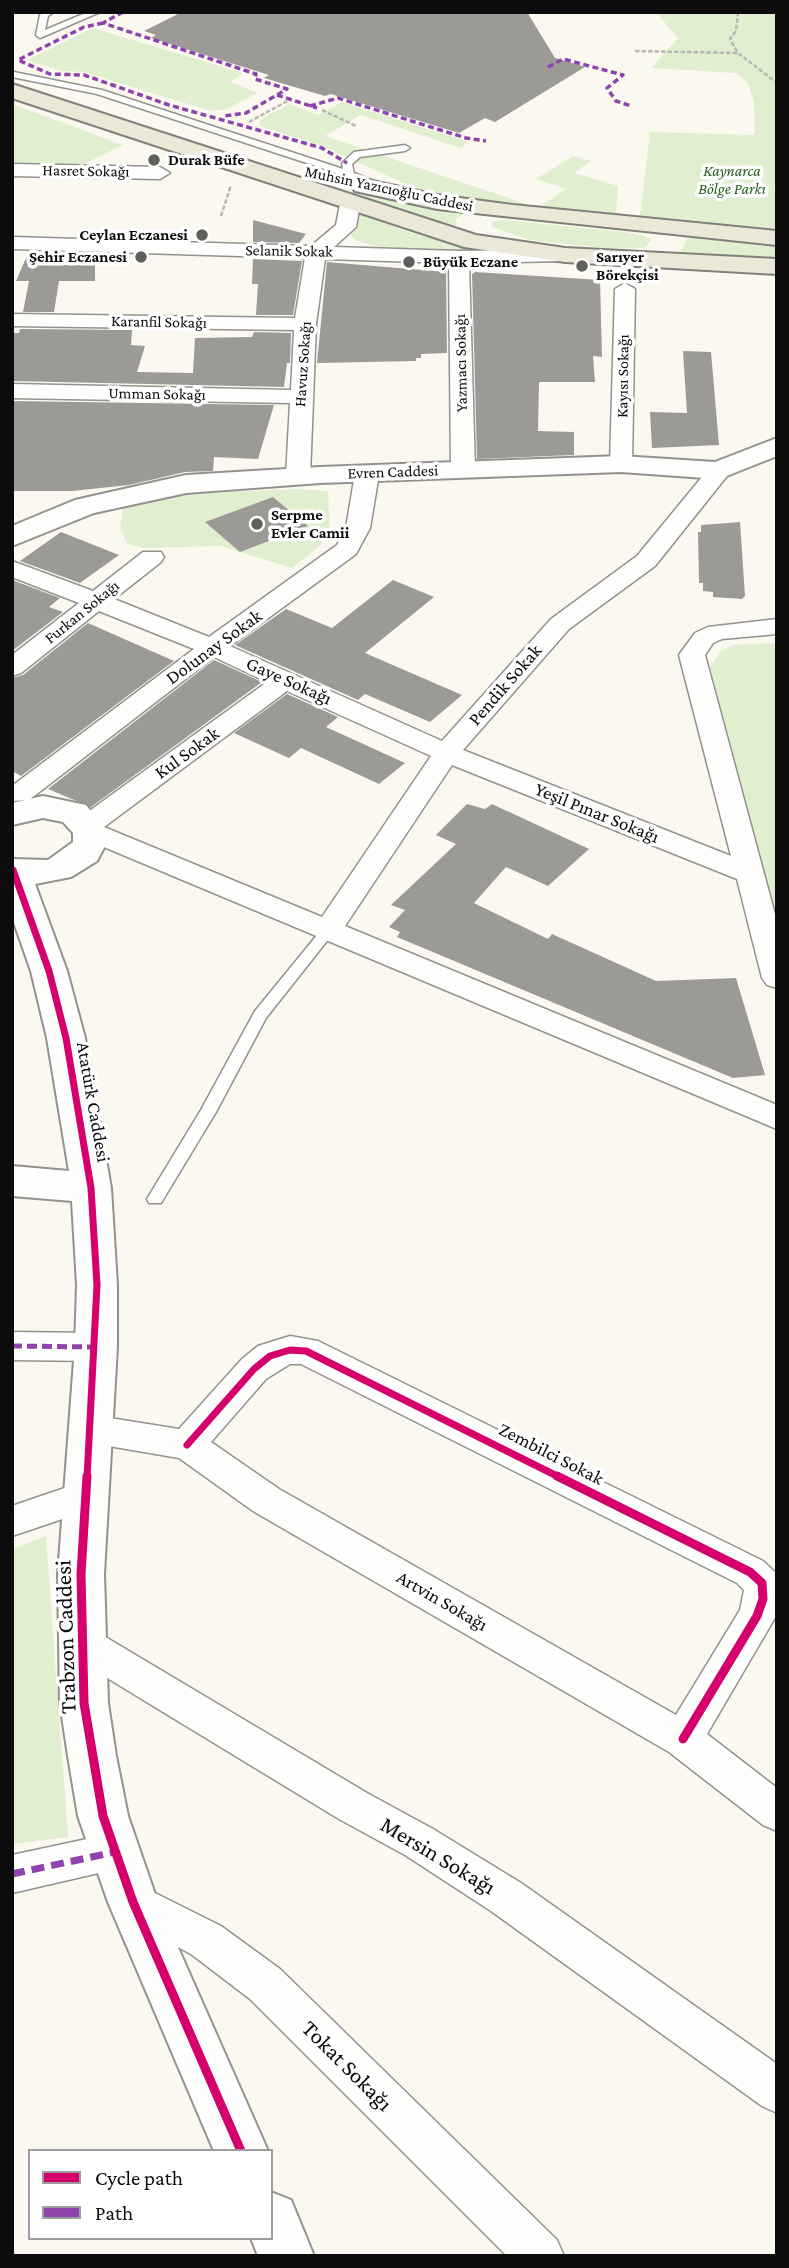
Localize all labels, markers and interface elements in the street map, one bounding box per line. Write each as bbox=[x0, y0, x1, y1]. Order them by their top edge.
place label: Durak Büfe bbox=[168, 150, 245, 170]
marker: Durak Büfe bbox=[146, 152, 162, 168]
street label: Hasret Sokağı bbox=[42, 161, 130, 181]
park label: Kaynarca Bölge Parkı bbox=[698, 161, 766, 199]
street label: Muhsin Yazıcıoğlu Caddesi bbox=[303, 162, 475, 216]
place label: Ceylan Eczanesi bbox=[79, 225, 188, 245]
marker: Ceylan Eczanesi bbox=[194, 227, 210, 243]
street label: Selanik Sokak bbox=[245, 241, 333, 261]
place label: Şehir Eczanesi bbox=[29, 247, 127, 267]
place label: Sarıyer Börekçisi bbox=[596, 247, 659, 285]
marker: Şehir Eczanesi bbox=[133, 249, 149, 265]
place label: Büyük Eczane bbox=[423, 252, 518, 272]
marker: Büyük Eczane bbox=[401, 254, 417, 270]
marker: Sarıyer Börekçisi bbox=[574, 258, 590, 274]
street label: Karanfil Sokağı bbox=[111, 312, 207, 332]
street label: Yazmacı Sokağı bbox=[451, 314, 471, 412]
street label: Havuz Sokağı bbox=[290, 321, 316, 407]
street label: Kayısı Sokağı bbox=[613, 334, 633, 418]
street label: Umman Sokağı bbox=[108, 384, 206, 404]
street label: Evren Caddesi bbox=[347, 461, 439, 483]
place label: Serpme Evler Camii bbox=[271, 505, 349, 543]
marker: Serpme Evler Camii bbox=[249, 516, 265, 532]
street label: Furkan Sokağı bbox=[41, 576, 123, 648]
street label: Dolunay Sokak bbox=[161, 604, 267, 690]
street label: Pendik Sokak bbox=[463, 640, 547, 730]
street label: Gaye Sokağı bbox=[243, 652, 335, 710]
street label: Kul Sokak bbox=[150, 722, 224, 784]
street label: Yeşil Pınar Sokağı bbox=[531, 778, 663, 848]
street label: Atatürk Caddesi bbox=[71, 1040, 115, 1164]
street label: Zembilci Sokak bbox=[495, 1418, 607, 1490]
street label: Trabzon Caddesi bbox=[50, 1560, 82, 1714]
street label: Artvin Sokağı bbox=[392, 1566, 492, 1636]
street label: Mersin Sokağı bbox=[375, 1811, 501, 1901]
street label: Tokat Sokağı bbox=[296, 2015, 398, 2117]
legend bbox=[28, 2149, 273, 2240]
text: Cycle path bbox=[95, 2166, 183, 2190]
text: Path bbox=[95, 2201, 133, 2225]

